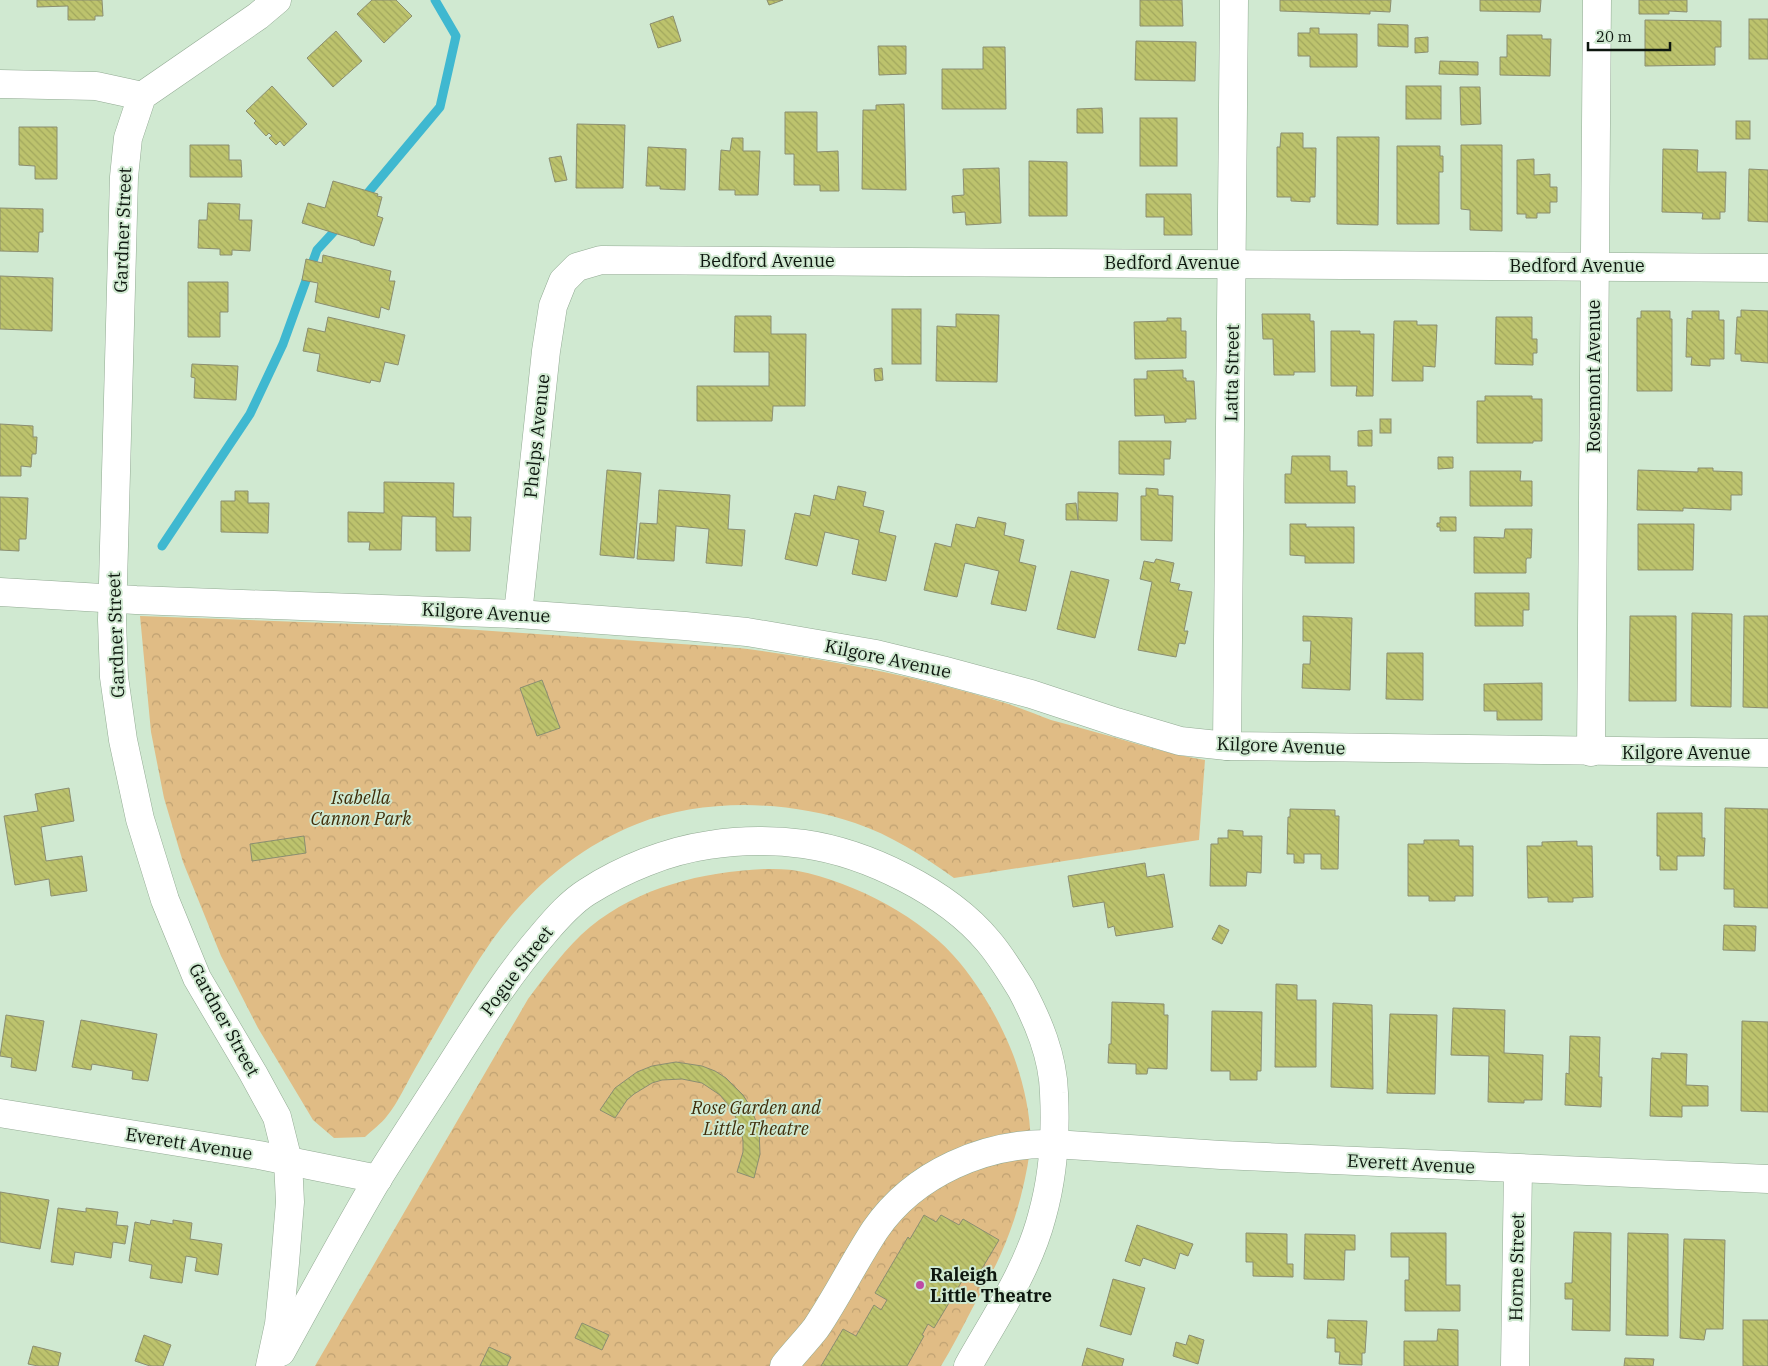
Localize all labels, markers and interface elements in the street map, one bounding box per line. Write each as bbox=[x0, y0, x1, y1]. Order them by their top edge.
scale bar bbox=[1588, 20, 1670, 52]
text: 20 m bbox=[1596, 27, 1632, 46]
street label: Gardner Street bbox=[109, 167, 136, 293]
street label: Bedford Avenue bbox=[699, 249, 835, 272]
street label: Bedford Avenue bbox=[1104, 251, 1240, 274]
street label: Bedford Avenue bbox=[1509, 254, 1645, 277]
street label: Rosemont Avenue bbox=[1582, 299, 1605, 453]
street label: Latta Street bbox=[1219, 324, 1244, 422]
street label: Phelps Avenue bbox=[519, 373, 554, 499]
street label: Gardner Street bbox=[102, 572, 129, 698]
street label: Kilgore Avenue bbox=[421, 598, 551, 627]
street label: Kilgore Avenue bbox=[823, 634, 953, 683]
street label: Kilgore Avenue bbox=[1216, 732, 1346, 759]
street label: Kilgore Avenue bbox=[1622, 741, 1750, 764]
park label: Isabella Cannon Park bbox=[310, 786, 412, 830]
street label: Pogue Street bbox=[475, 921, 558, 1020]
street label: Gardner Street bbox=[184, 959, 265, 1080]
park label: Rose Garden and Little Theatre bbox=[690, 1096, 821, 1140]
street label: Everett Avenue bbox=[124, 1122, 254, 1165]
street label: Everett Avenue bbox=[1346, 1149, 1476, 1178]
street label: Horne Street bbox=[1504, 1213, 1529, 1321]
place label: Raleigh Little Theatre bbox=[930, 1263, 1052, 1307]
marker: Raleigh Little Theatre bbox=[914, 1279, 926, 1291]

